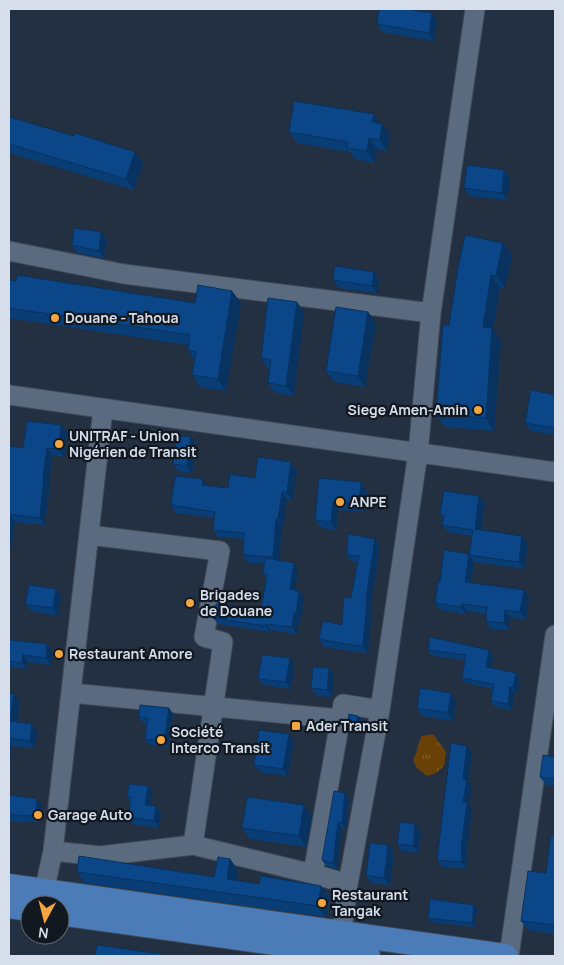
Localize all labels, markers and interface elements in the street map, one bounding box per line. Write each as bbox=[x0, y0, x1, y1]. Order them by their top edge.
place label: Douane - Tahoua bbox=[65, 308, 179, 327]
marker: Douane - Tahoua bbox=[49, 312, 61, 324]
place label: Siege Amen-Amin bbox=[348, 400, 468, 419]
marker: Siege Amen-Amin bbox=[472, 404, 484, 416]
place label: UNITRAF - Union Nigérien de Transit bbox=[69, 426, 197, 461]
marker: UNITRAF - Union Nigérien de Transit bbox=[53, 438, 65, 450]
place label: ANPE bbox=[350, 492, 387, 511]
marker: ANPE bbox=[334, 496, 346, 508]
place label: Brigades de Douane bbox=[200, 585, 272, 620]
marker: Brigades de Douane bbox=[184, 597, 196, 609]
place label: Restaurant Amore bbox=[69, 644, 193, 663]
marker: Restaurant Amore bbox=[53, 648, 65, 660]
place label: Ader Transit bbox=[306, 716, 388, 735]
marker: Ader Transit bbox=[290, 720, 302, 732]
place label: Société Interco Transit bbox=[171, 722, 270, 757]
marker: Société Interco Transit bbox=[155, 734, 167, 746]
place label: Garage Auto bbox=[48, 805, 132, 824]
marker: Garage Auto bbox=[32, 809, 44, 821]
place label: Restaurant Tangak bbox=[332, 885, 408, 920]
north arrow bbox=[20, 895, 70, 945]
marker: Restaurant Tangak bbox=[316, 897, 328, 909]
text: N bbox=[37, 923, 50, 943]

